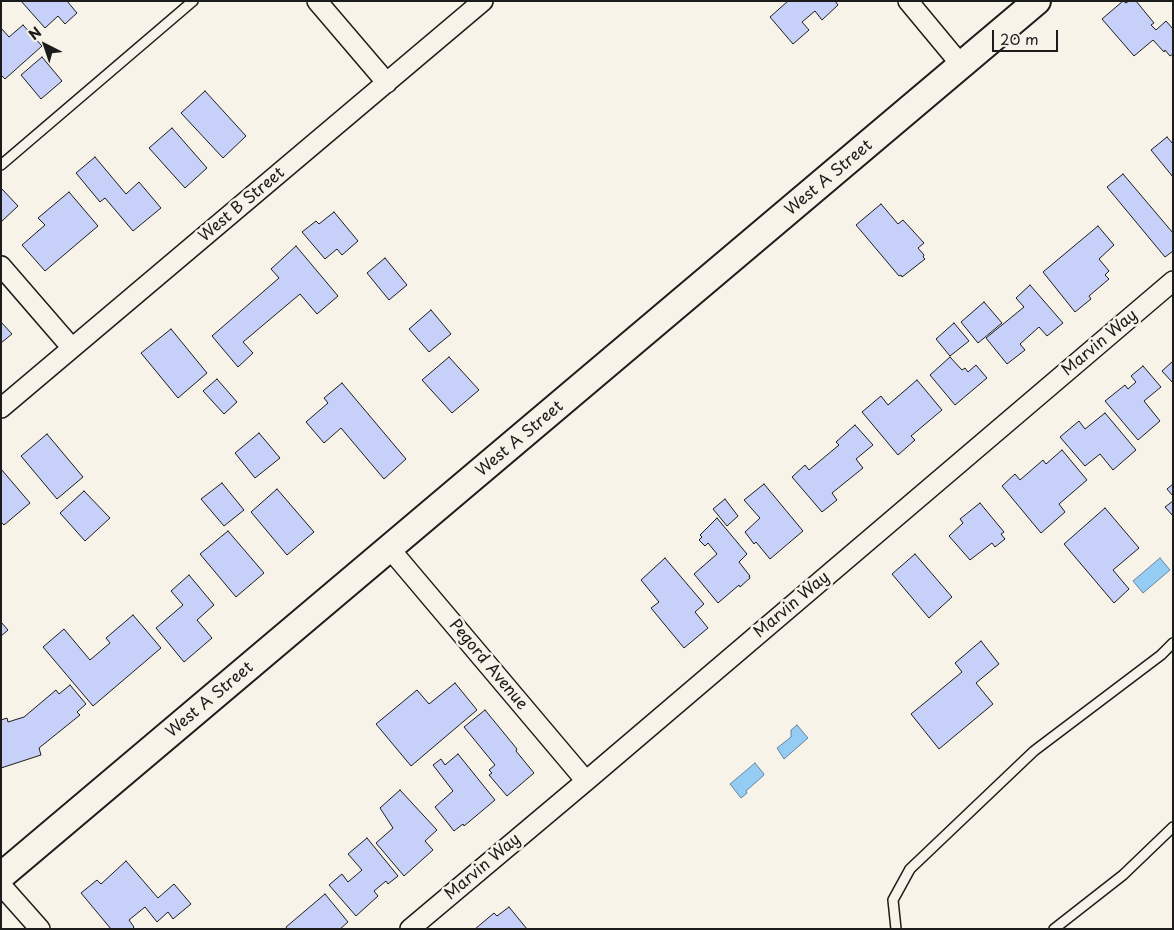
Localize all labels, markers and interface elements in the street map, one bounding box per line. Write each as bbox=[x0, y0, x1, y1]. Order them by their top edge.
north arrow bbox=[20, 20, 70, 70]
scale bar bbox=[994, 20, 1060, 52]
text: N bbox=[24, 22, 46, 45]
text: 20 m bbox=[1000, 27, 1039, 50]
street label: West A Street bbox=[782, 136, 876, 220]
street label: West B Street bbox=[195, 164, 289, 246]
street label: Marvin Way bbox=[1058, 306, 1142, 380]
street label: West A Street bbox=[473, 397, 567, 481]
street label: Marvin Way bbox=[750, 568, 834, 642]
street label: Pegord Avenue bbox=[445, 616, 531, 714]
street label: West A Street bbox=[163, 658, 257, 742]
street label: Marvin Way bbox=[441, 830, 525, 904]

